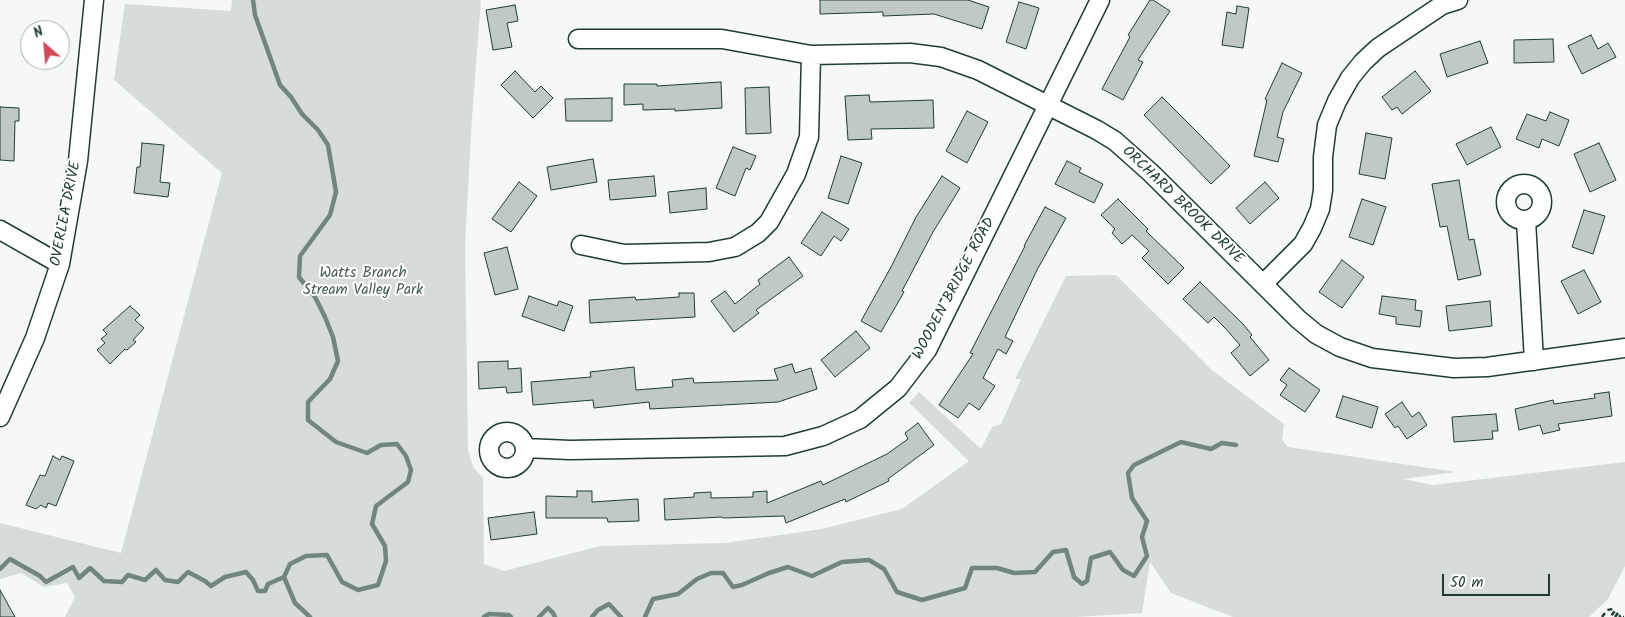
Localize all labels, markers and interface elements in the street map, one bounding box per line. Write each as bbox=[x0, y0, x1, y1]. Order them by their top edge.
north arrow bbox=[20, 20, 70, 70]
text: N bbox=[30, 21, 48, 44]
street label: ORCHARD BROOK DRIVE bbox=[1117, 143, 1247, 269]
street label: OVERLEA DRIVE bbox=[48, 160, 86, 268]
street label: WOODEN BRIDGE ROAD bbox=[910, 215, 1000, 363]
park label: Watts Branch Stream Valley Park bbox=[303, 265, 423, 300]
scale bar bbox=[1445, 564, 1552, 596]
text: 50 m bbox=[1450, 571, 1484, 595]

